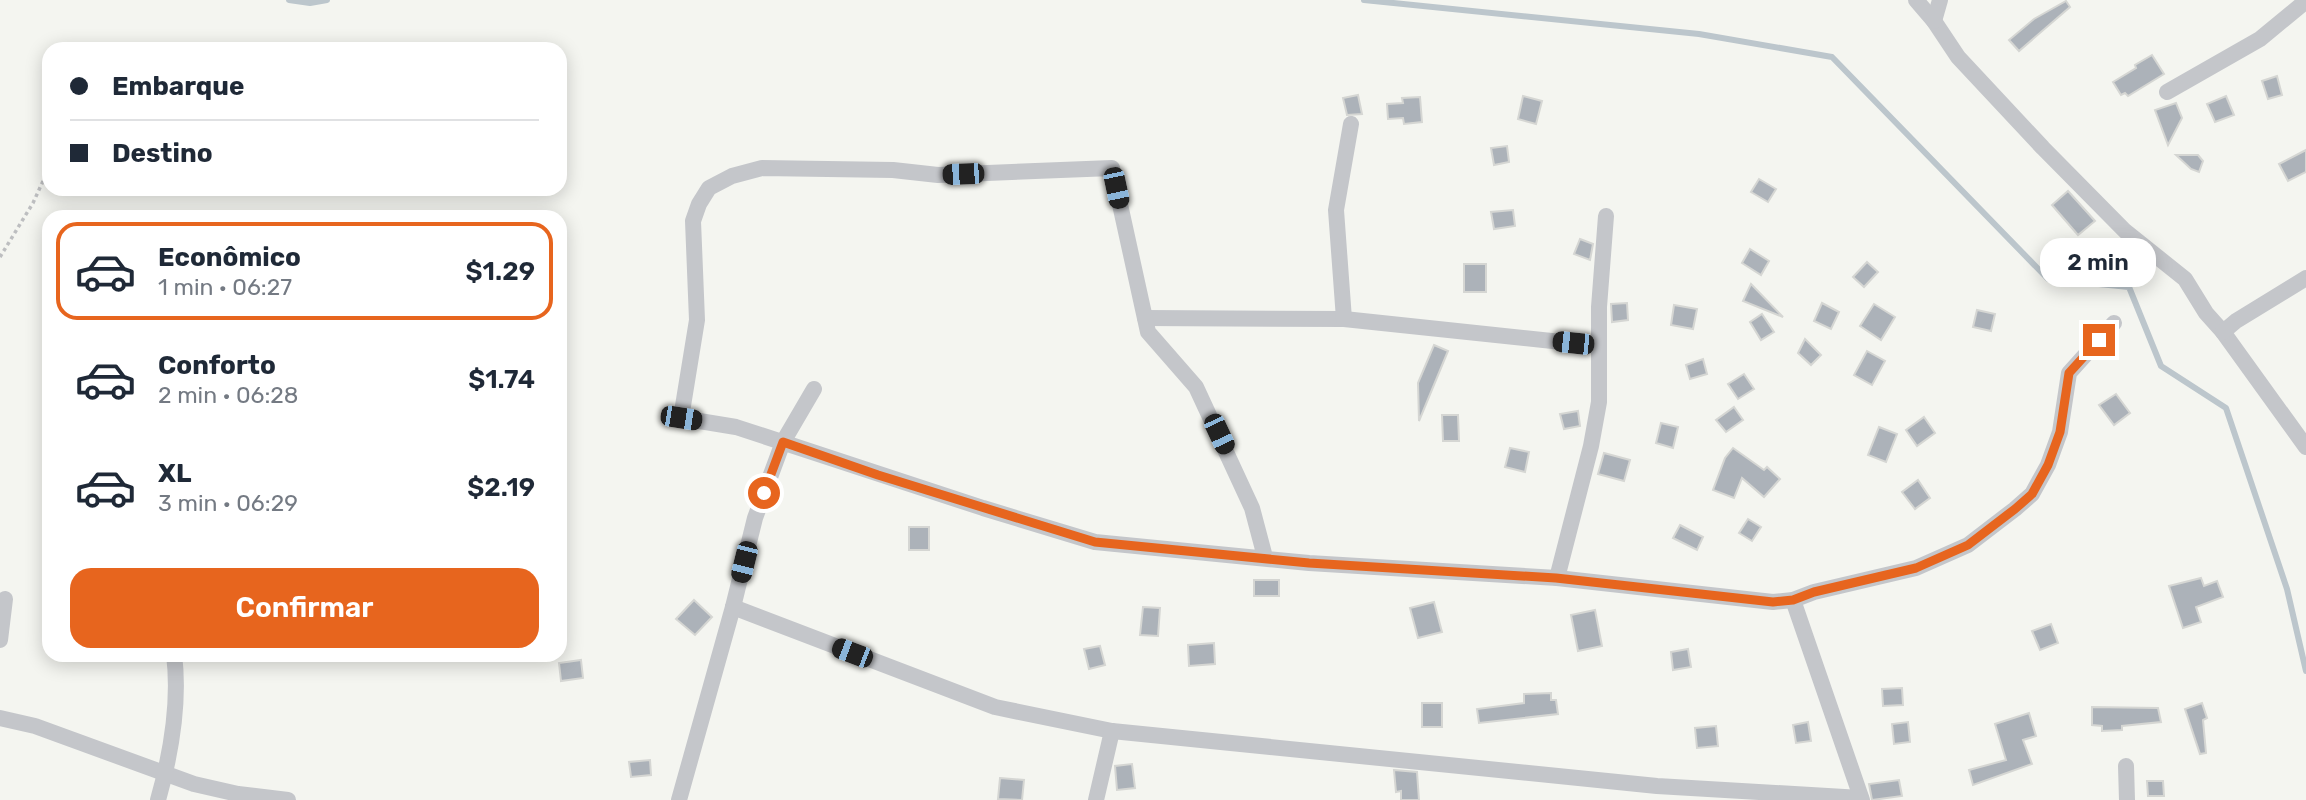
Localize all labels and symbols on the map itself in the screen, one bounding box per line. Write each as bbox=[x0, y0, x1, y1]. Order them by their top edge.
car bbox=[942, 163, 985, 185]
car bbox=[1102, 165, 1131, 211]
callout: 2 min bbox=[2041, 238, 2157, 288]
route end bbox=[2083, 324, 2115, 356]
car bbox=[1552, 330, 1595, 356]
car bbox=[659, 404, 704, 432]
car bbox=[1201, 411, 1238, 457]
route start bbox=[748, 477, 780, 509]
car bbox=[729, 539, 760, 585]
car bbox=[829, 636, 876, 670]

